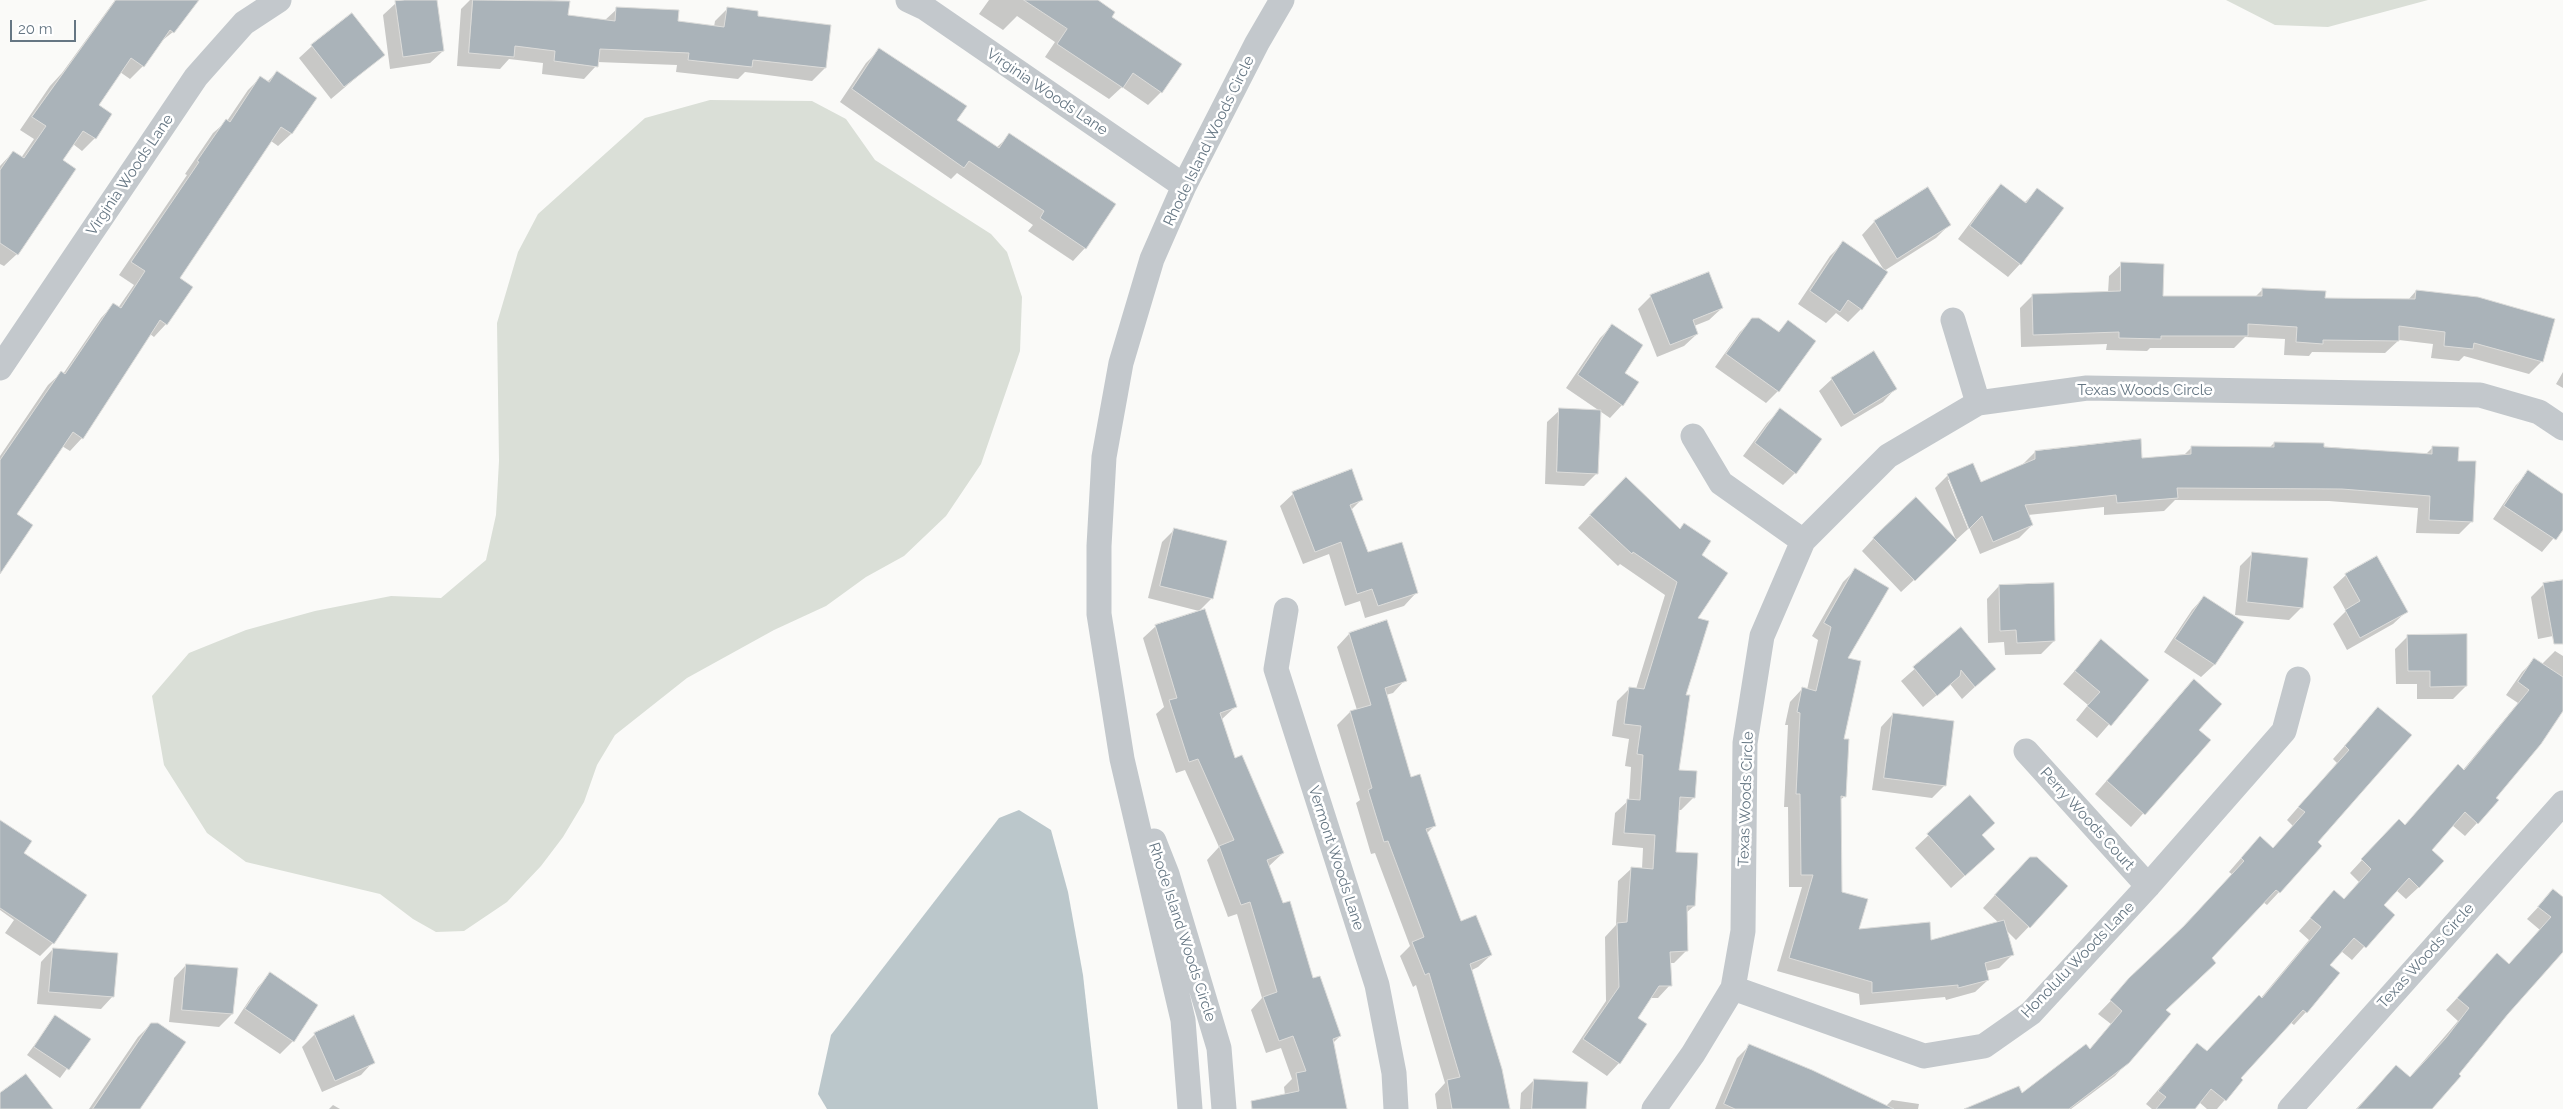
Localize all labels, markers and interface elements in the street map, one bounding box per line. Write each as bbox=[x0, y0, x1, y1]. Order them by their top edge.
scale bar bbox=[12, 10, 79, 42]
text: 20 m bbox=[18, 20, 53, 38]
street label: Virginia Woods Lane bbox=[983, 45, 1111, 139]
street label: Rhode Island Woods Circle bbox=[1160, 53, 1258, 229]
street label: Virginia Woods Lane bbox=[83, 111, 177, 239]
street label: Texas Woods Circle bbox=[2077, 381, 2213, 399]
street label: Texas Woods Circle bbox=[1735, 731, 1757, 867]
street label: Perry Woods Court bbox=[2036, 764, 2138, 874]
street label: Vermont Woods Lane bbox=[1304, 783, 1368, 933]
street label: Rhode Island Woods Circle bbox=[1145, 840, 1219, 1024]
street label: Honolulu Woods Lane bbox=[2018, 898, 2138, 1022]
street label: Texas Woods Circle bbox=[2374, 900, 2478, 1012]

